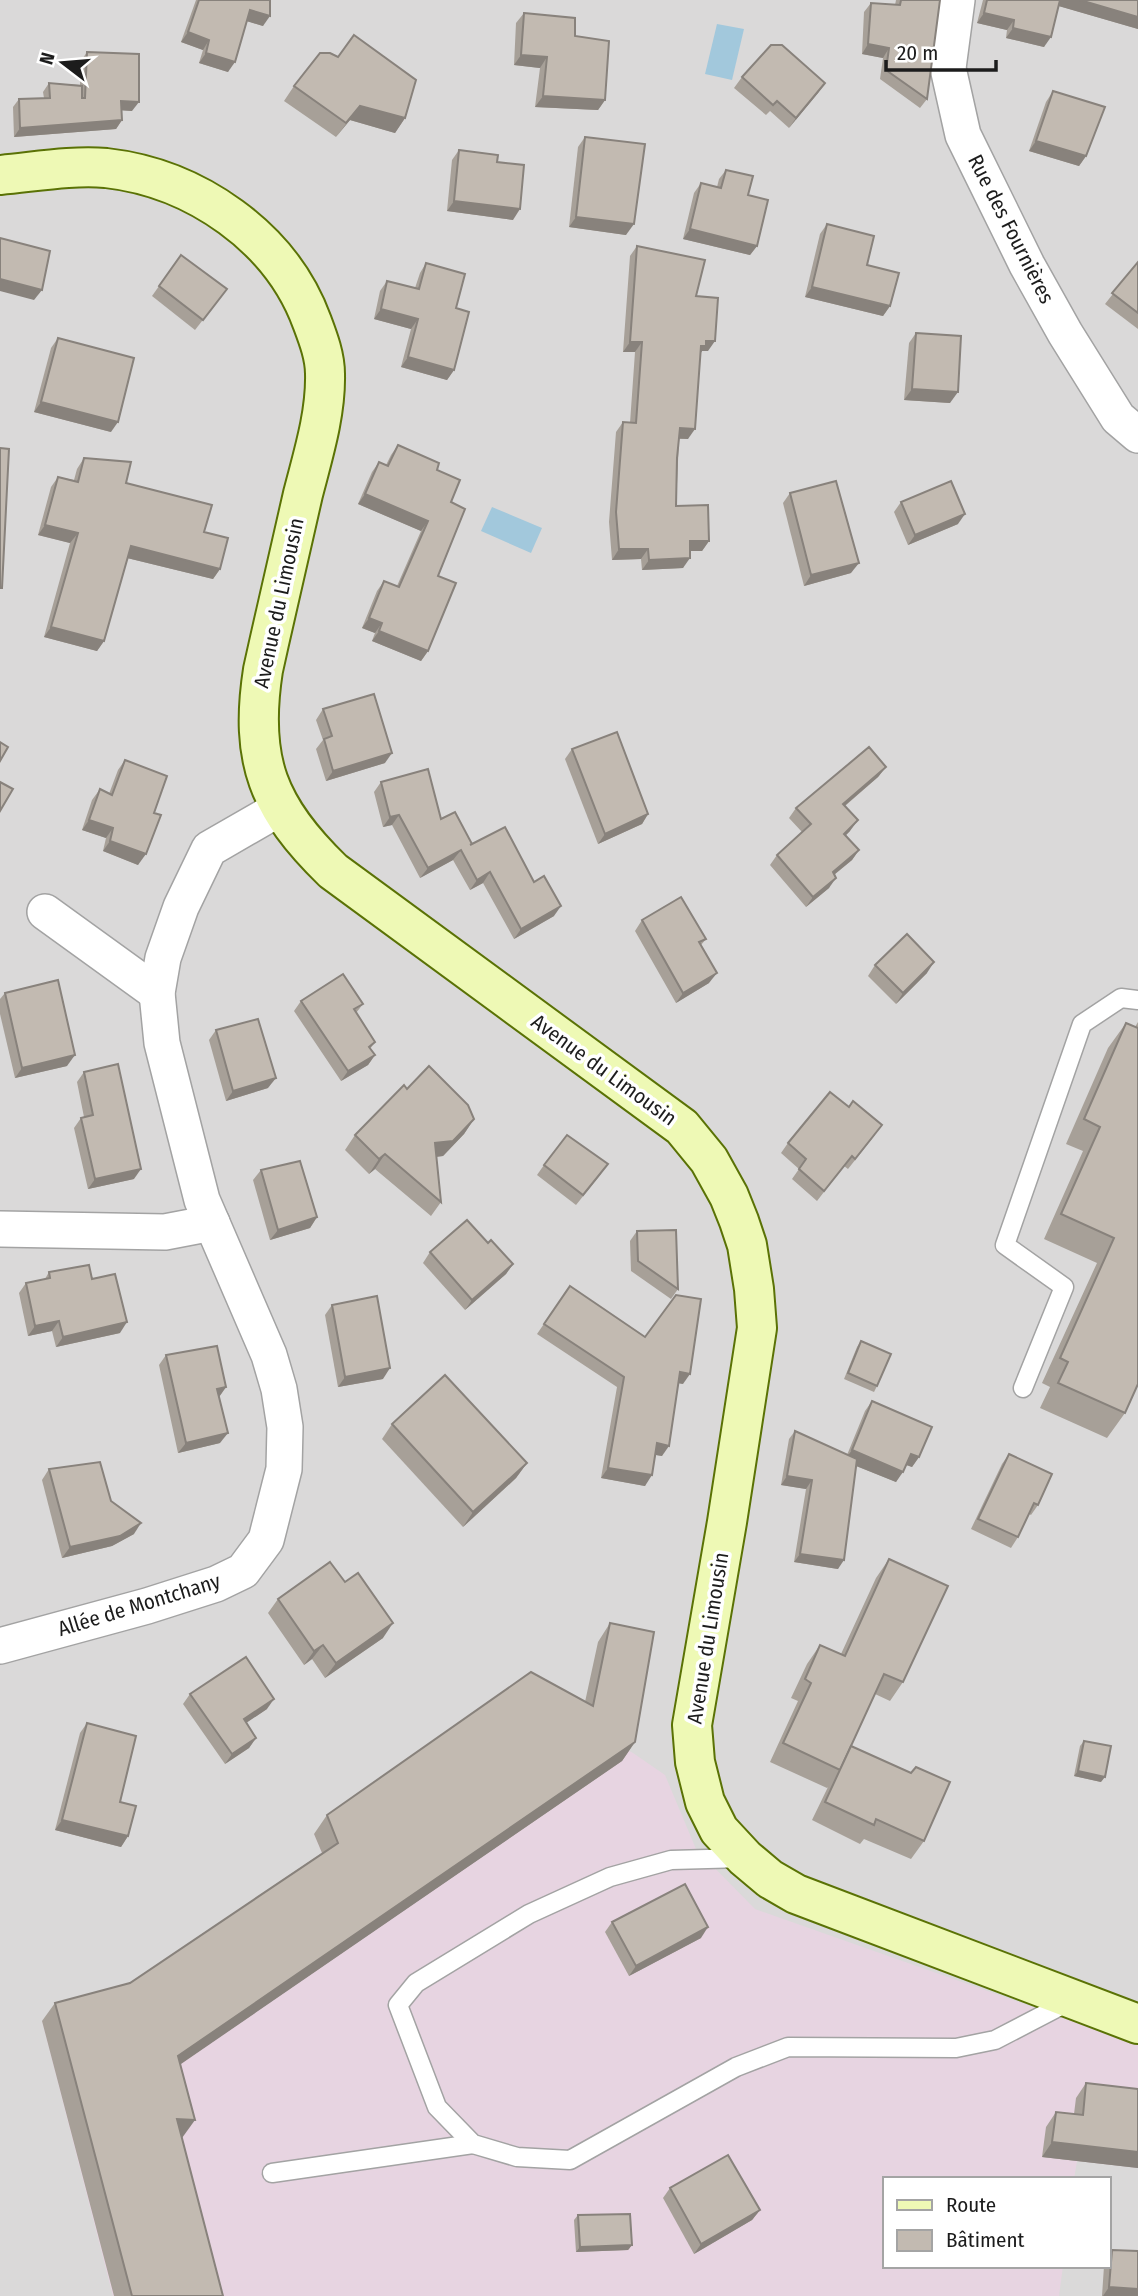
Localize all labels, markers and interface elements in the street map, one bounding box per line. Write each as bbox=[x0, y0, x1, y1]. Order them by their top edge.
north arrow bbox=[28, 28, 98, 98]
scale bar bbox=[886, 28, 996, 72]
text: 20 m bbox=[897, 40, 938, 66]
text: N bbox=[35, 50, 60, 67]
street label: Rue des Fournières bbox=[962, 150, 1060, 308]
street label: Avenue du Limousin bbox=[248, 516, 310, 690]
street label: Avenue du Limousin bbox=[526, 1009, 682, 1131]
street label: Avenue du Limousin bbox=[682, 1550, 734, 1726]
street label: Allée de Montchany bbox=[55, 1568, 224, 1642]
legend bbox=[883, 2177, 1110, 2268]
text: Route bbox=[946, 2192, 996, 2218]
text: Bâtiment bbox=[946, 2227, 1025, 2253]

